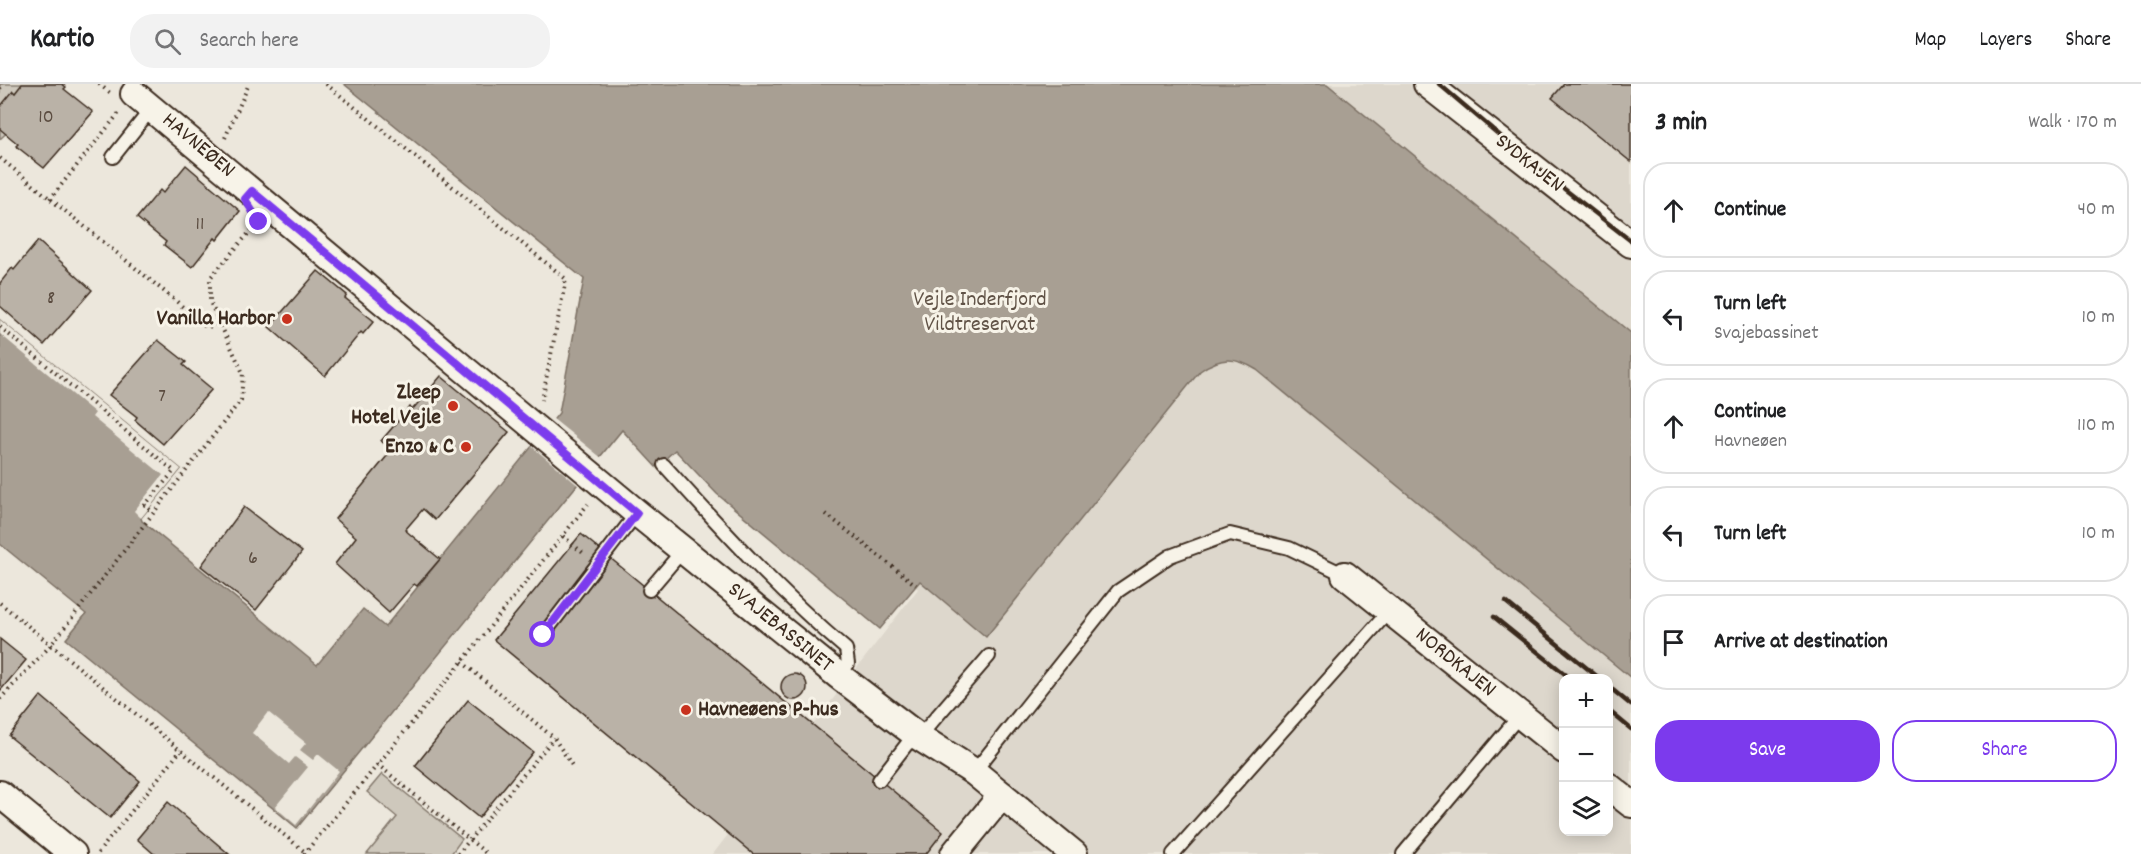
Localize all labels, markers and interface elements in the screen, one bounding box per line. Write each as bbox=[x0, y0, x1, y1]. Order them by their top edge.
search box bbox=[130, 14, 550, 68]
text: Kartio bbox=[30, 21, 94, 61]
icon: search bbox=[151, 25, 184, 58]
text: Search here bbox=[199, 26, 299, 57]
text: Map bbox=[1915, 26, 1946, 56]
text: Layers bbox=[1979, 26, 2032, 56]
text: Share bbox=[2065, 26, 2111, 56]
house number: 10 bbox=[38, 104, 54, 132]
text: 3 min bbox=[1655, 105, 1707, 142]
street label: HAVNEØEN bbox=[155, 106, 241, 186]
text: Walk · 170 m bbox=[2028, 109, 2117, 137]
street label: SYDKAJEN bbox=[1488, 127, 1570, 201]
icon: ahead bbox=[1657, 194, 1690, 227]
text: Continue bbox=[1714, 195, 1786, 226]
text: 40 m bbox=[2077, 196, 2115, 224]
route end bbox=[245, 208, 271, 234]
house number: 11 bbox=[196, 211, 204, 239]
house number: 8 bbox=[47, 285, 55, 313]
park label: Vejle Inderfjord Vildtreservat bbox=[914, 285, 1046, 341]
text: Turn left bbox=[1714, 289, 1786, 320]
icon: left bbox=[1657, 302, 1690, 335]
place label: Vanilla Harbor bbox=[157, 304, 276, 335]
text: 10 m bbox=[2081, 304, 2115, 332]
marker: Vanilla Harbor bbox=[280, 312, 294, 326]
text: Svajebassinet bbox=[1714, 320, 1819, 348]
place label: Zleep Hotel Vejle bbox=[351, 378, 441, 434]
house number: 7 bbox=[158, 383, 166, 411]
text: Continue bbox=[1714, 397, 1786, 428]
marker: Zleep Hotel Vejle bbox=[446, 399, 460, 413]
icon: ahead bbox=[1657, 410, 1690, 443]
text: 110 m bbox=[2077, 412, 2115, 440]
text: Havneøen bbox=[1714, 428, 1787, 456]
place label: Enzo & C bbox=[385, 432, 454, 463]
marker: Enzo & C bbox=[459, 440, 473, 454]
icon: left bbox=[1657, 518, 1690, 551]
text: Turn left bbox=[1714, 519, 1786, 550]
text: 10 m bbox=[2081, 520, 2115, 548]
house number: 6 bbox=[248, 545, 258, 573]
street label: SVAJEBASSINET bbox=[720, 575, 840, 681]
route start bbox=[529, 621, 555, 647]
street label: NORDKAJEN bbox=[1408, 621, 1502, 705]
icon: arrive bbox=[1657, 626, 1690, 659]
text: Arrive at destination bbox=[1714, 627, 1888, 658]
map controls bbox=[1559, 674, 1613, 836]
button: + bbox=[1559, 674, 1613, 728]
place label: Havneøens P-hus bbox=[698, 695, 839, 726]
marker: Havneøens P-hus bbox=[679, 703, 693, 717]
button: Save bbox=[1655, 720, 1880, 782]
button: Share bbox=[1892, 720, 2117, 782]
button: − bbox=[1559, 728, 1613, 782]
button: layers bbox=[1559, 782, 1613, 836]

